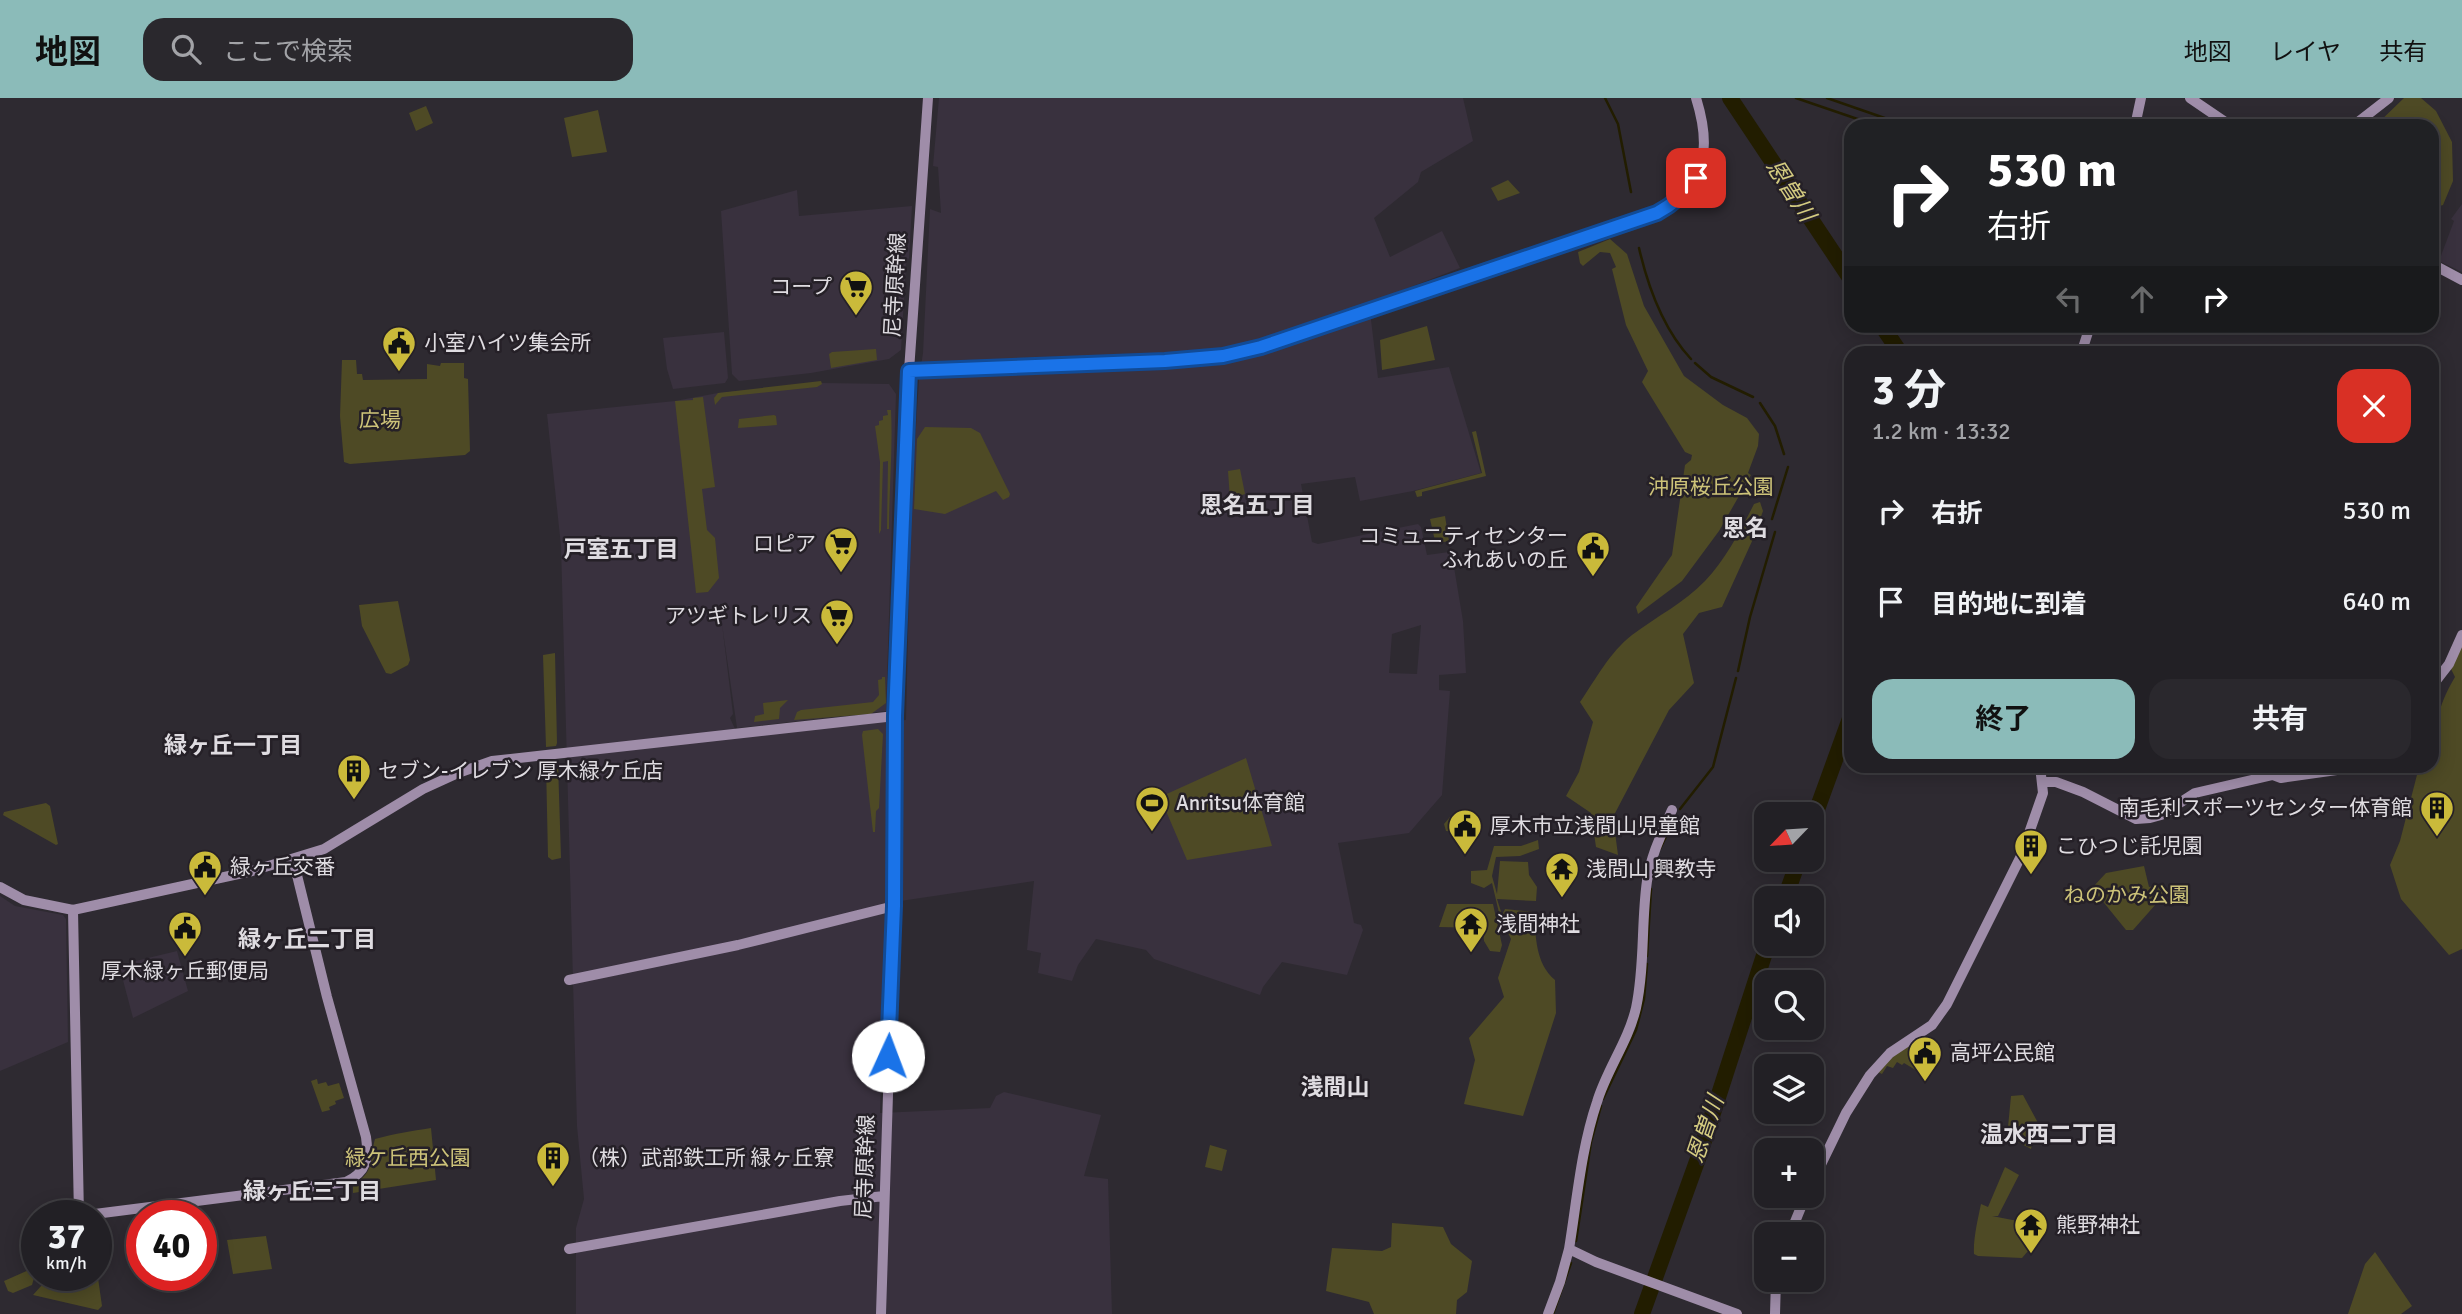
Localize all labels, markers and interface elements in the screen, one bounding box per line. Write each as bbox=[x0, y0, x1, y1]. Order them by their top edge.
search box bbox=[143, 18, 633, 81]
icon: search bbox=[167, 30, 205, 68]
text: 地図 bbox=[35, 32, 101, 73]
text: ここで検索 bbox=[223, 36, 353, 68]
text: 地図 bbox=[2184, 37, 2232, 67]
text: レイヤ bbox=[2270, 37, 2341, 67]
text: 共有 bbox=[2379, 37, 2427, 67]
text: 530 m bbox=[1987, 140, 2117, 200]
icon: right bbox=[1872, 147, 1963, 238]
pin bbox=[1666, 148, 1726, 208]
water label: 恩曽川 bbox=[1760, 153, 1823, 230]
icon: arrive bbox=[1677, 159, 1715, 197]
text: 右折 bbox=[1987, 207, 2051, 246]
street label: 尼寺原幹線 bbox=[879, 232, 911, 338]
supermarket icon: コープ bbox=[837, 268, 875, 317]
place label: コープ bbox=[770, 274, 832, 300]
icon: left bbox=[2050, 280, 2088, 318]
icon: ahead bbox=[2123, 280, 2161, 318]
icon: right bbox=[2196, 280, 2234, 318]
public building icon: 小室ハイツ集会所 bbox=[380, 324, 418, 373]
place label: 小室ハイツ集会所 bbox=[424, 330, 592, 356]
text: 3 分 bbox=[1872, 365, 1946, 416]
button: close bbox=[2337, 369, 2411, 443]
park label: 広場 bbox=[359, 407, 401, 433]
text: 1.2 km · 13:32 bbox=[1872, 417, 2011, 446]
park label: 沖原桜丘公園 bbox=[1648, 474, 1774, 500]
district label: 恩名五丁目 bbox=[1200, 491, 1315, 520]
icon: right bbox=[1872, 492, 1910, 530]
text: 530 m bbox=[2342, 495, 2411, 527]
text: 右折 bbox=[1931, 498, 1983, 530]
district label: 恩名 bbox=[1722, 514, 1768, 543]
place label: コミュニティセンター ふれあいの丘 bbox=[1359, 523, 1568, 573]
supermarket icon: ロピア bbox=[822, 525, 860, 574]
public building icon: コミュニティセンター ふれあいの丘 bbox=[1574, 529, 1612, 578]
place label: ロピア bbox=[753, 531, 816, 557]
district label: 戸室五丁目 bbox=[564, 535, 679, 564]
icon: arrive bbox=[1872, 583, 1910, 621]
text: 640 m bbox=[2342, 586, 2411, 618]
text: 目的地に到着 bbox=[1931, 589, 2087, 621]
supermarket icon: アツギトレリス bbox=[818, 597, 856, 646]
place label: アツギトレリス bbox=[665, 603, 812, 629]
button: 終了 bbox=[1872, 679, 2135, 759]
button: 共有 bbox=[2149, 679, 2411, 759]
district label: 緑ヶ丘一丁目 bbox=[164, 731, 302, 760]
building icon: セブン-イレブン 厚木緑ケ丘店 bbox=[335, 752, 373, 801]
place label: セブン-イレブン 厚木緑ケ丘店 bbox=[378, 758, 663, 784]
sports icon: Anritsu体育館 bbox=[1133, 784, 1171, 833]
building icon: 南毛利スポーツセンター体育館 bbox=[2418, 789, 2456, 838]
place label: Anritsu体育館 bbox=[1176, 790, 1305, 816]
place label: 南毛利スポーツセンター体育館 bbox=[2118, 795, 2412, 821]
north arrow bbox=[1754, 802, 1824, 872]
map controls bbox=[1754, 802, 1824, 1292]
public building icon: 厚木市立浅間山児童館 bbox=[1446, 807, 1484, 856]
place label: 厚木市立浅間山児童館 bbox=[1490, 813, 1700, 839]
building icon: こひつじ託児園 bbox=[2012, 827, 2050, 876]
place label: こひつじ託児園 bbox=[2056, 833, 2203, 859]
public building icon: 緑ヶ丘交番 bbox=[186, 848, 224, 897]
temple icon: 浅間山 興教寺 bbox=[1543, 850, 1581, 899]
place label: 緑ヶ丘交番 bbox=[230, 854, 335, 880]
place label: 浅間山 興教寺 bbox=[1586, 856, 1717, 882]
park label: ねのかみ公園 bbox=[2064, 882, 2190, 908]
button: sound bbox=[1754, 886, 1824, 956]
temple icon: 浅間神社 bbox=[1452, 905, 1490, 954]
public building icon: 厚木緑ヶ丘郵便局 bbox=[166, 909, 204, 958]
place label: 浅間神社 bbox=[1496, 911, 1580, 937]
district label: 緑ヶ丘二丁目 bbox=[238, 925, 376, 954]
place label: 厚木緑ヶ丘郵便局 bbox=[101, 958, 269, 984]
button: search bbox=[1754, 970, 1824, 1040]
position arrow bbox=[851, 1019, 925, 1093]
public building icon: 高坪公民館 bbox=[1906, 1034, 1944, 1083]
place label: 高坪公民館 bbox=[1950, 1040, 2055, 1066]
button: layers bbox=[1754, 1054, 1824, 1124]
district label: 浅間山 bbox=[1301, 1073, 1370, 1102]
water label: 恩曽川 bbox=[1681, 1089, 1731, 1167]
street label: 尼寺原幹線 bbox=[850, 1114, 880, 1220]
district label: 温水西二丁目 bbox=[1980, 1120, 2118, 1149]
button: + bbox=[1754, 1138, 1824, 1208]
building icon: （株）武部鉄工所 緑ヶ丘寮 bbox=[534, 1139, 572, 1188]
park label: 緑ケ丘西公園 bbox=[345, 1145, 471, 1171]
place label: （株）武部鉄工所 緑ヶ丘寮 bbox=[578, 1145, 835, 1171]
district label: 緑ヶ丘三丁目 bbox=[243, 1177, 381, 1206]
speed limit sign: 40 bbox=[126, 1200, 217, 1291]
temple icon: 熊野神社 bbox=[2012, 1206, 2050, 1255]
place label: 熊野神社 bbox=[2056, 1212, 2140, 1238]
text: 37 bbox=[48, 1215, 85, 1258]
button: − bbox=[1754, 1222, 1824, 1292]
text: km/h bbox=[46, 1252, 87, 1274]

